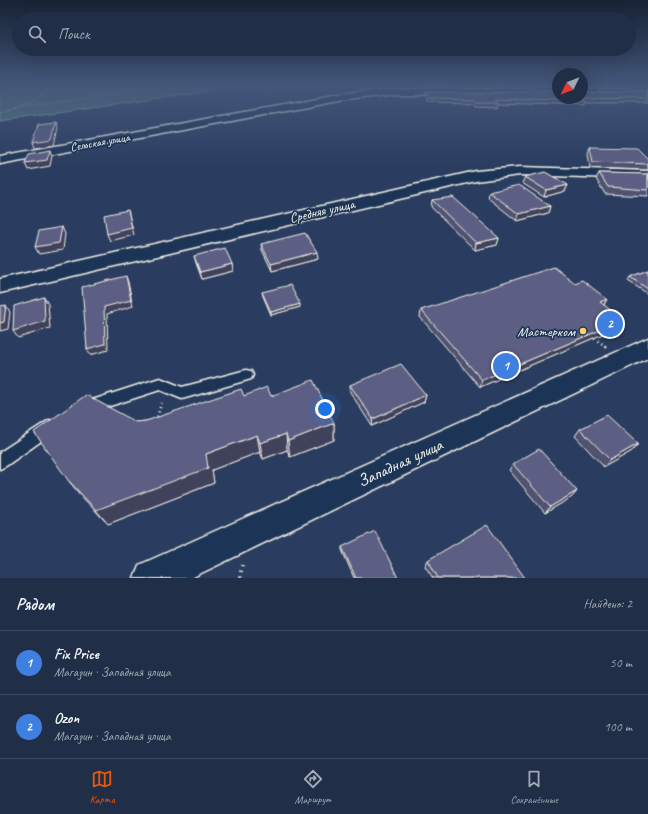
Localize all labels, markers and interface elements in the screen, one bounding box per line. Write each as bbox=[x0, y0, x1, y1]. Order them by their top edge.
search box bbox=[12, 12, 636, 56]
icon: search bbox=[26, 23, 48, 45]
text: Поиск bbox=[58, 25, 90, 44]
north arrow bbox=[552, 68, 588, 104]
street label: Сельская улица bbox=[69, 129, 132, 155]
street label: Средняя улица bbox=[288, 195, 357, 227]
pin: 2 bbox=[597, 309, 623, 339]
place label: Мастерком bbox=[517, 323, 577, 340]
marker: Мастерком bbox=[578, 326, 588, 336]
pin: 1 bbox=[493, 351, 519, 381]
your location bbox=[315, 399, 335, 419]
street label: Западная улица bbox=[354, 433, 447, 492]
text: Рядом bbox=[16, 594, 54, 615]
text: Найдено: 2 bbox=[584, 596, 632, 612]
text: Fix Price bbox=[54, 645, 99, 664]
text: 1 bbox=[26, 655, 32, 671]
text: 50 m bbox=[610, 655, 632, 671]
text: Магазин · Западная улица bbox=[54, 664, 171, 680]
text: Ozon bbox=[54, 709, 79, 728]
text: 2 bbox=[26, 719, 32, 735]
text: 100 m bbox=[604, 719, 632, 735]
text: Магазин · Западная улица bbox=[54, 728, 171, 744]
tab: Карта bbox=[90, 768, 115, 806]
tab: Маршрут bbox=[295, 768, 331, 806]
tab: Сохранённые bbox=[510, 768, 558, 806]

